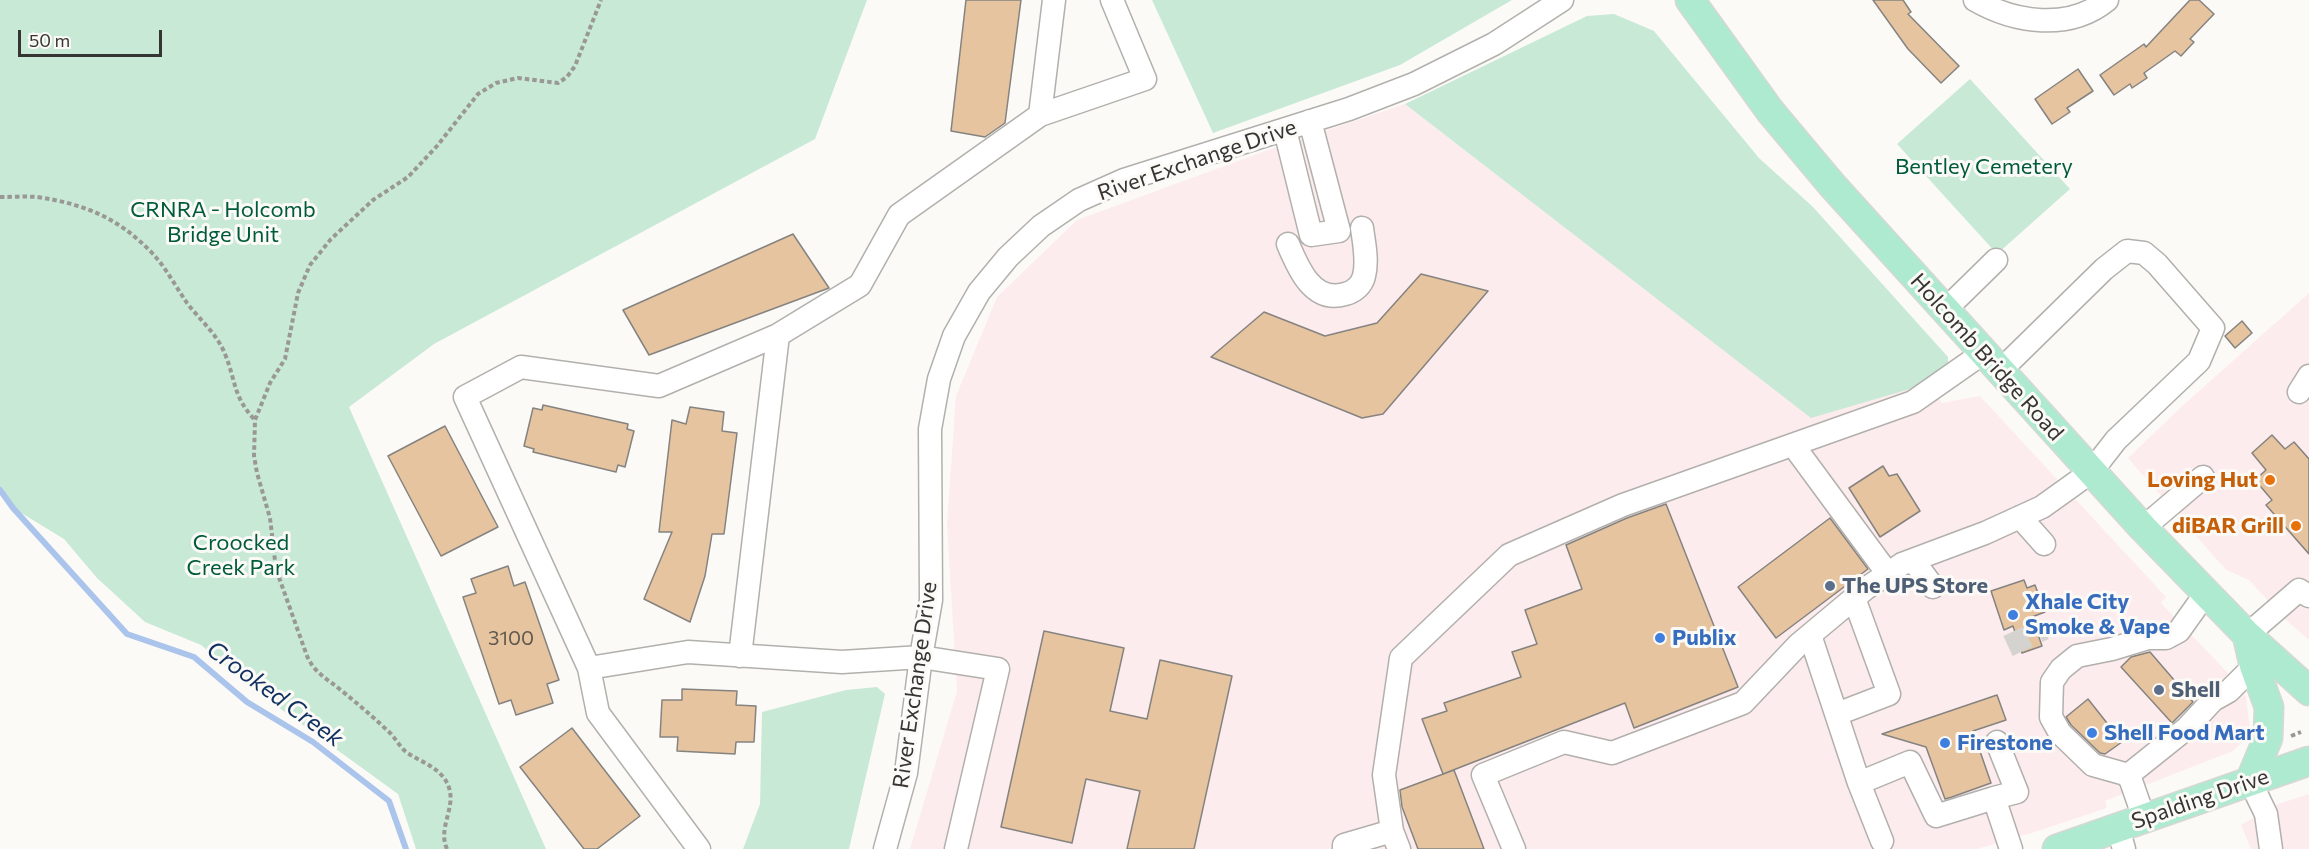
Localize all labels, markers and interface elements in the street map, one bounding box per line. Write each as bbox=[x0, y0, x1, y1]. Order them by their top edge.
scale bar bbox=[21, 18, 165, 56]
text: 50 m bbox=[29, 29, 70, 51]
street label: River Exchange Drive bbox=[1094, 114, 1300, 206]
park label: Bentley Cemetery bbox=[1895, 154, 2073, 180]
park label: CRNRA - Holcomb Bridge Unit bbox=[130, 197, 316, 248]
street label: Holcomb Bridge Road bbox=[1905, 268, 2069, 446]
place label: Loving Hut bbox=[2147, 467, 2258, 493]
marker: Loving Hut bbox=[2263, 473, 2277, 487]
place label: diBAR Grill bbox=[2172, 513, 2284, 539]
marker: diBAR Grill bbox=[2289, 519, 2303, 533]
park label: Croocked Creek Park bbox=[187, 530, 295, 582]
place label: The UPS Store bbox=[1842, 573, 1988, 599]
marker: The UPS Store bbox=[1823, 579, 1837, 593]
street label: River Exchange Drive bbox=[887, 580, 943, 790]
place label: Xhale City Smoke & Vape bbox=[2025, 589, 2170, 640]
marker: Xhale City Smoke & Vape bbox=[2006, 608, 2020, 622]
place label: Publix bbox=[1672, 625, 1736, 651]
house number: 3100 bbox=[488, 626, 534, 650]
marker: Publix bbox=[1653, 631, 1667, 645]
water label: Crooked Creek bbox=[201, 635, 349, 753]
place label: Shell bbox=[2171, 677, 2221, 703]
marker: Shell bbox=[2152, 683, 2166, 697]
place label: Shell Food Mart bbox=[2104, 720, 2264, 746]
marker: Shell Food Mart bbox=[2085, 726, 2099, 740]
place label: Firestone bbox=[1957, 730, 2053, 756]
marker: Firestone bbox=[1938, 736, 1952, 750]
street label: Spalding Drive bbox=[2128, 763, 2272, 835]

